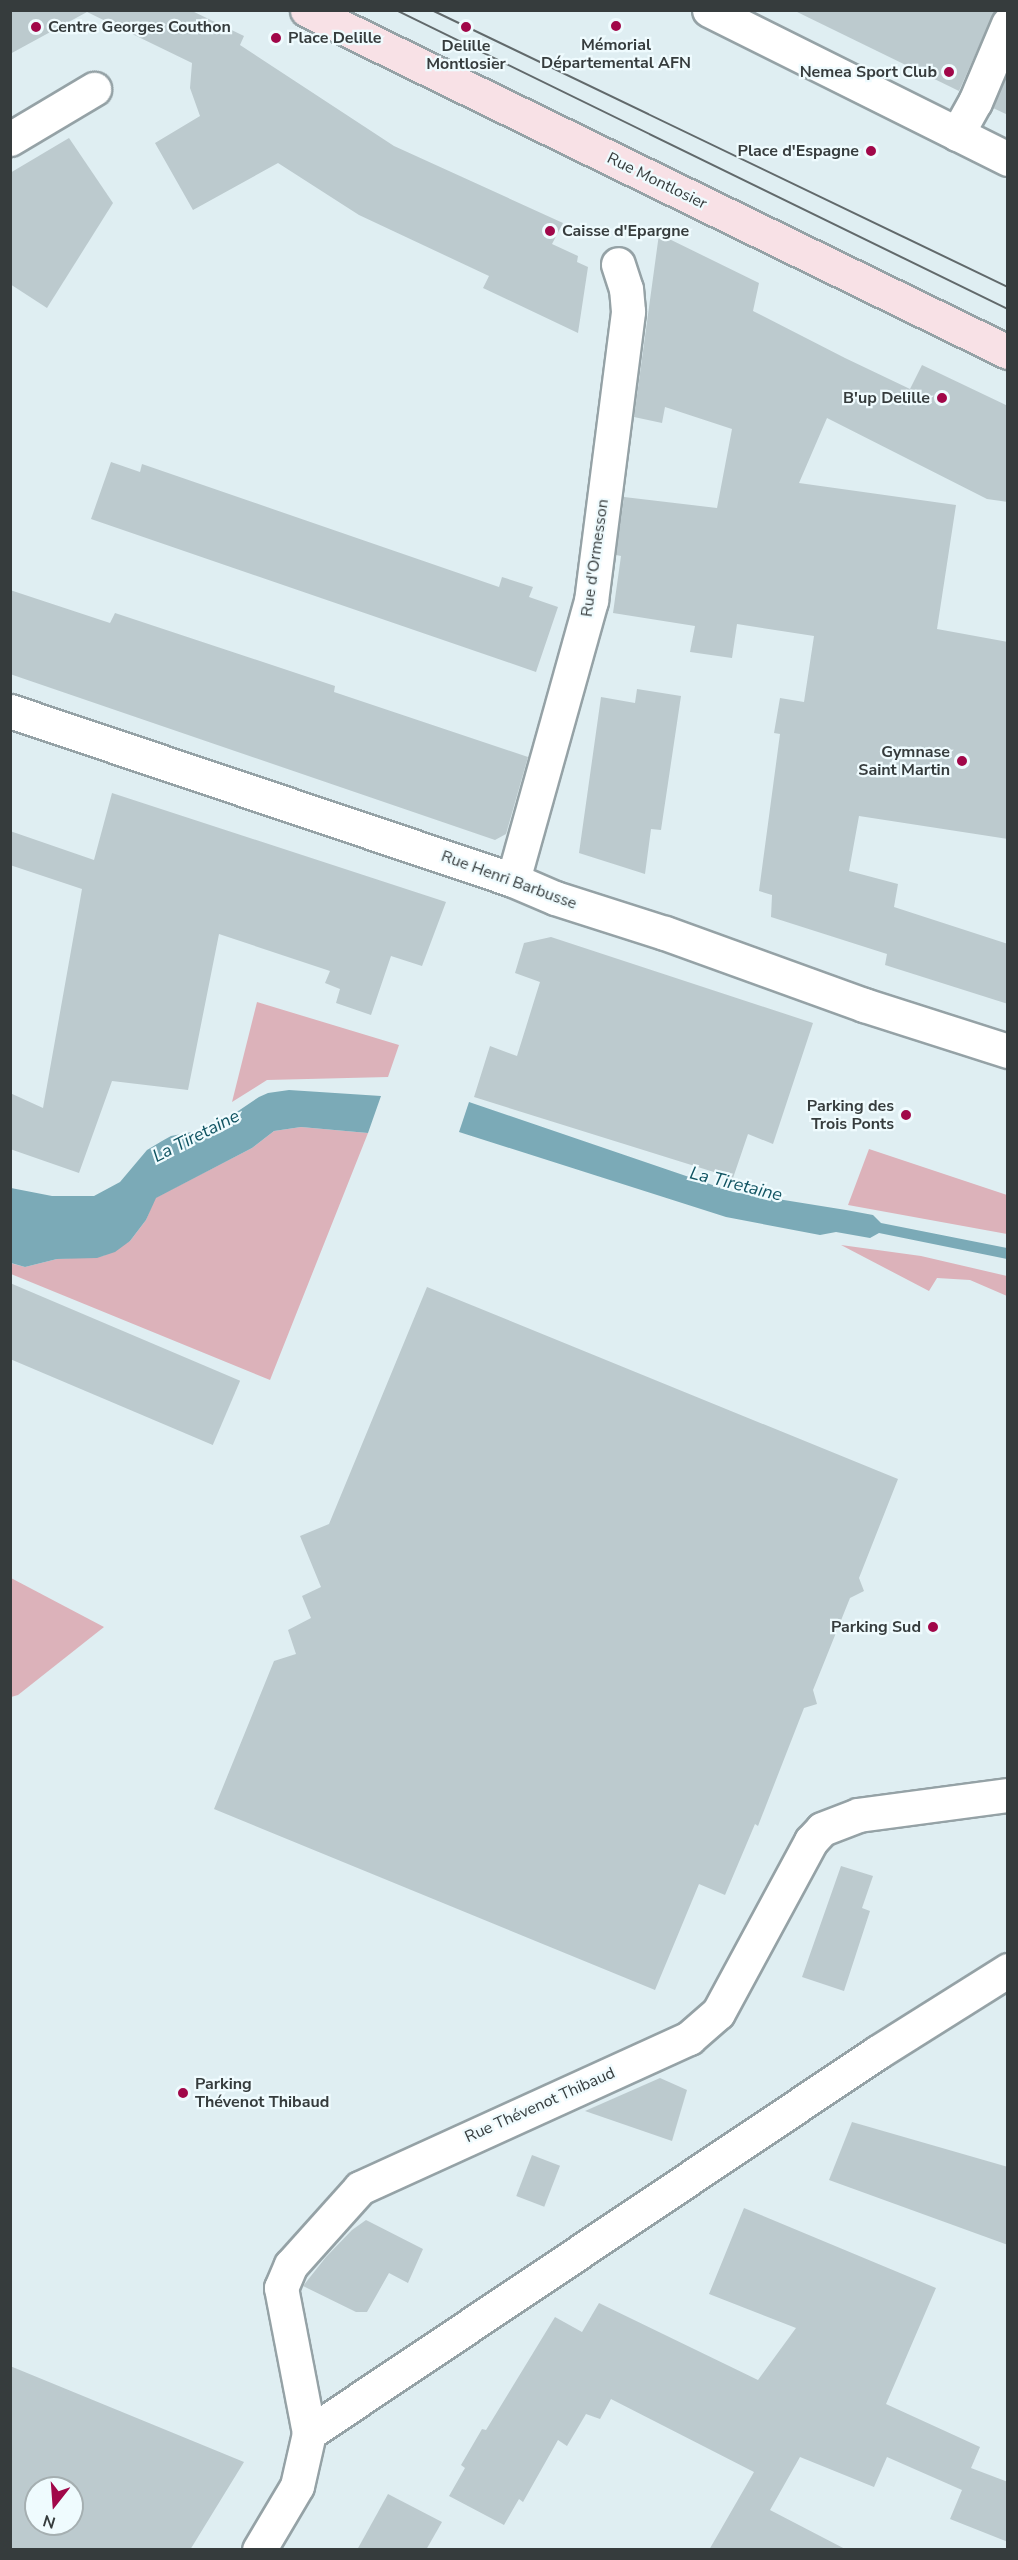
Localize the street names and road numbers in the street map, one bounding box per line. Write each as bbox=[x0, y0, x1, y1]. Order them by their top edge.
street label: Rue Montlosier bbox=[604, 149, 710, 213]
street label: Rue d'Ormesson bbox=[577, 498, 613, 618]
street label: Rue Henri Barbusse bbox=[439, 847, 579, 913]
street label: Rue Thévenot Thibaud bbox=[462, 2063, 618, 2147]

